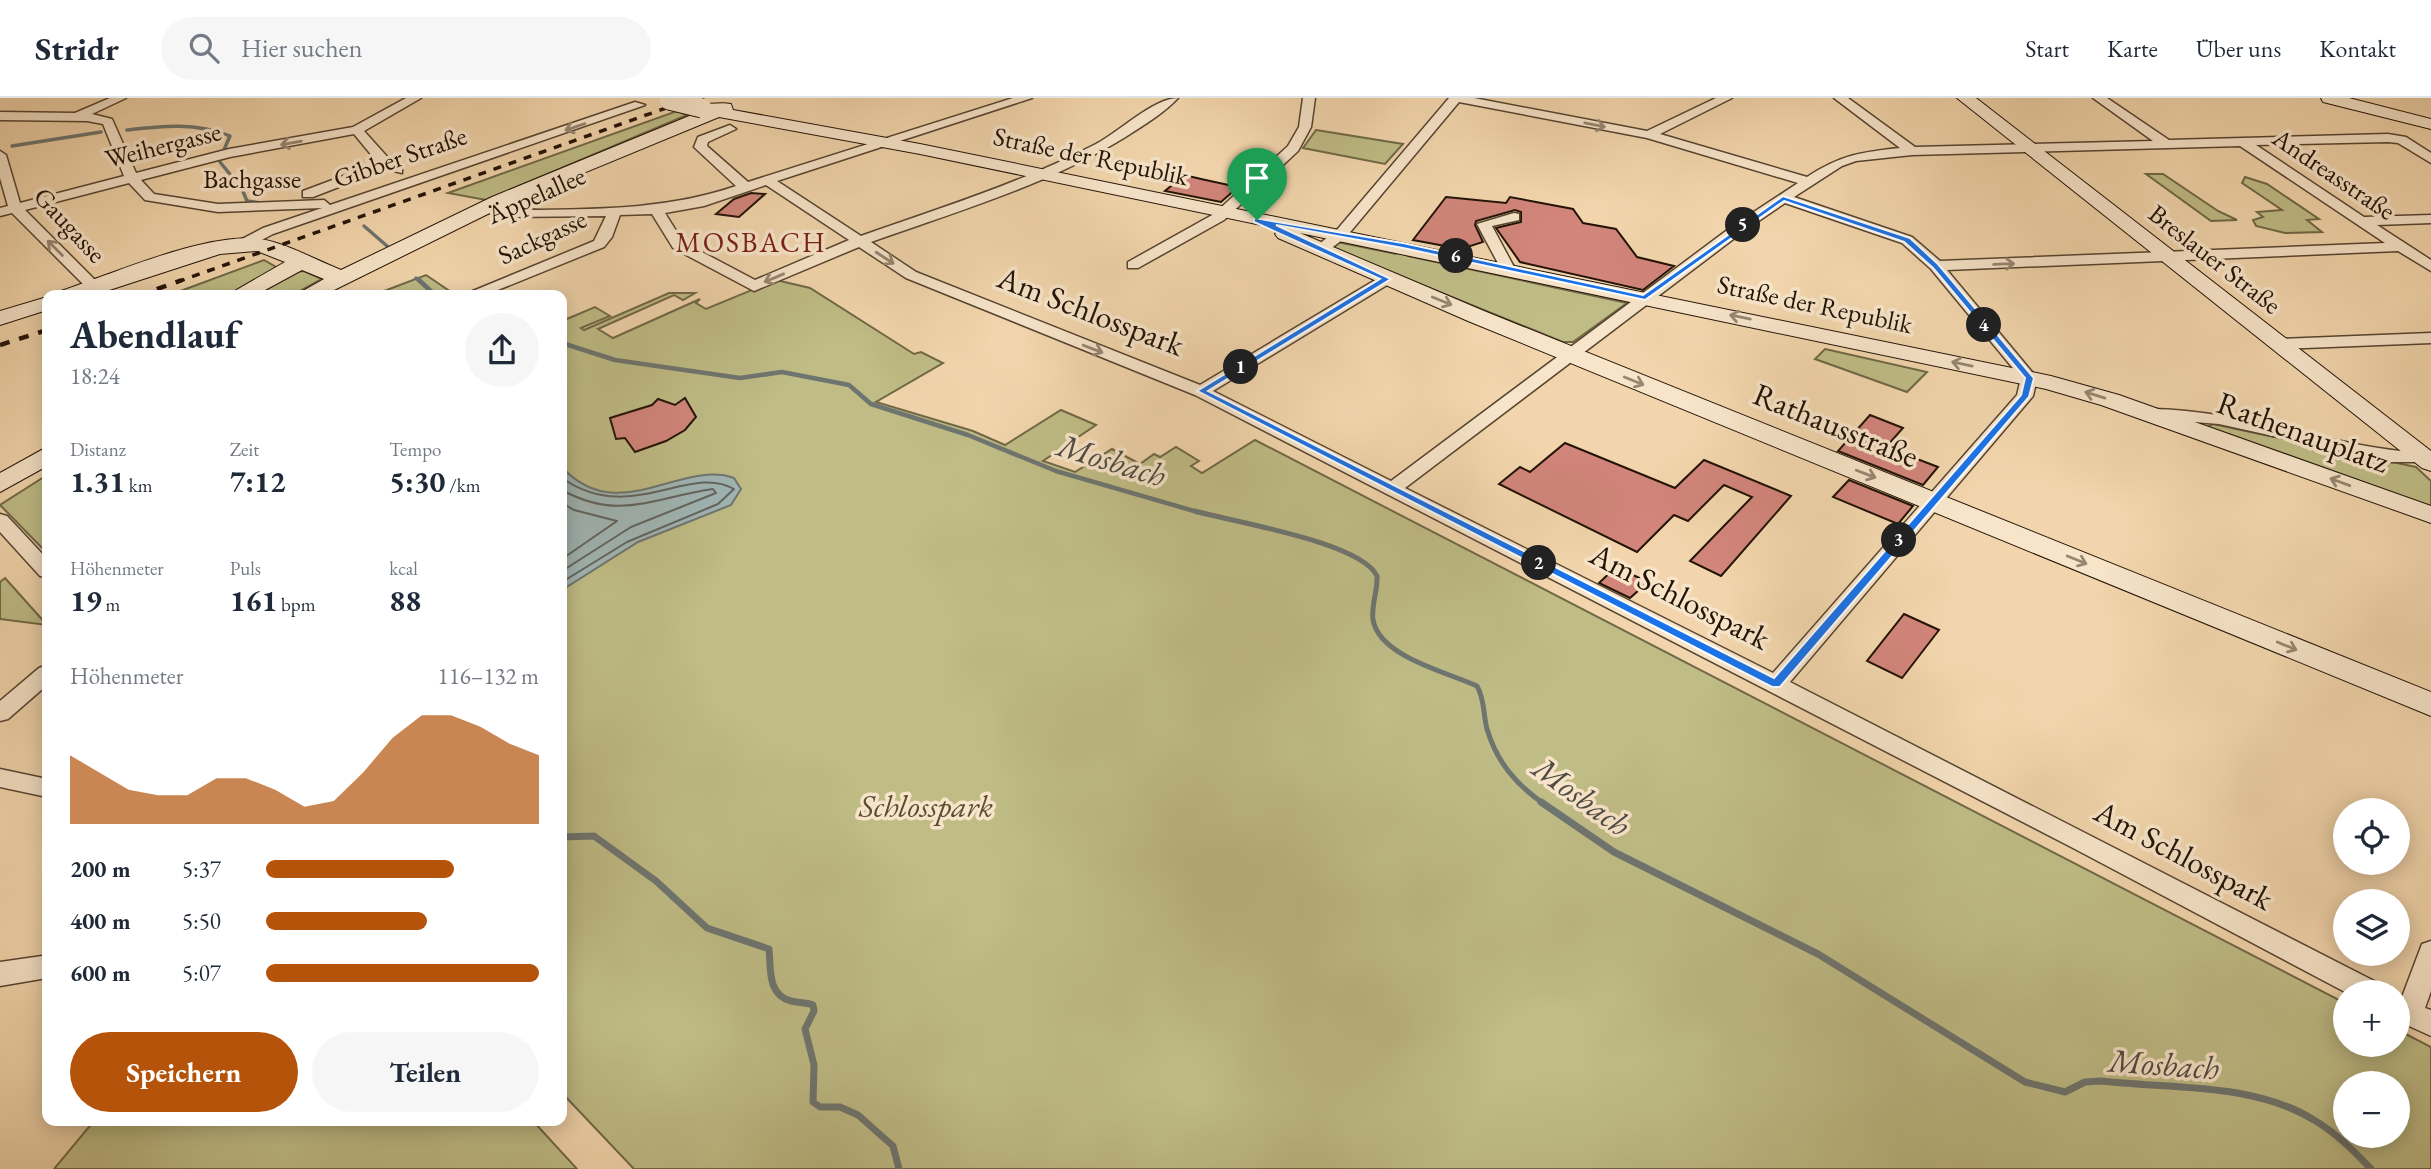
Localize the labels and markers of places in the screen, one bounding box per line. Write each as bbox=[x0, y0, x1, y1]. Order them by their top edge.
pin bbox=[1227, 148, 1287, 220]
pin: 5 bbox=[1726, 208, 1760, 242]
pin: 6 bbox=[1438, 238, 1474, 274]
pin: 4 bbox=[1966, 308, 2002, 342]
pin: 1 bbox=[1224, 350, 1258, 384]
pin: 3 bbox=[1882, 522, 1916, 558]
pin: 2 bbox=[1522, 546, 1556, 580]

